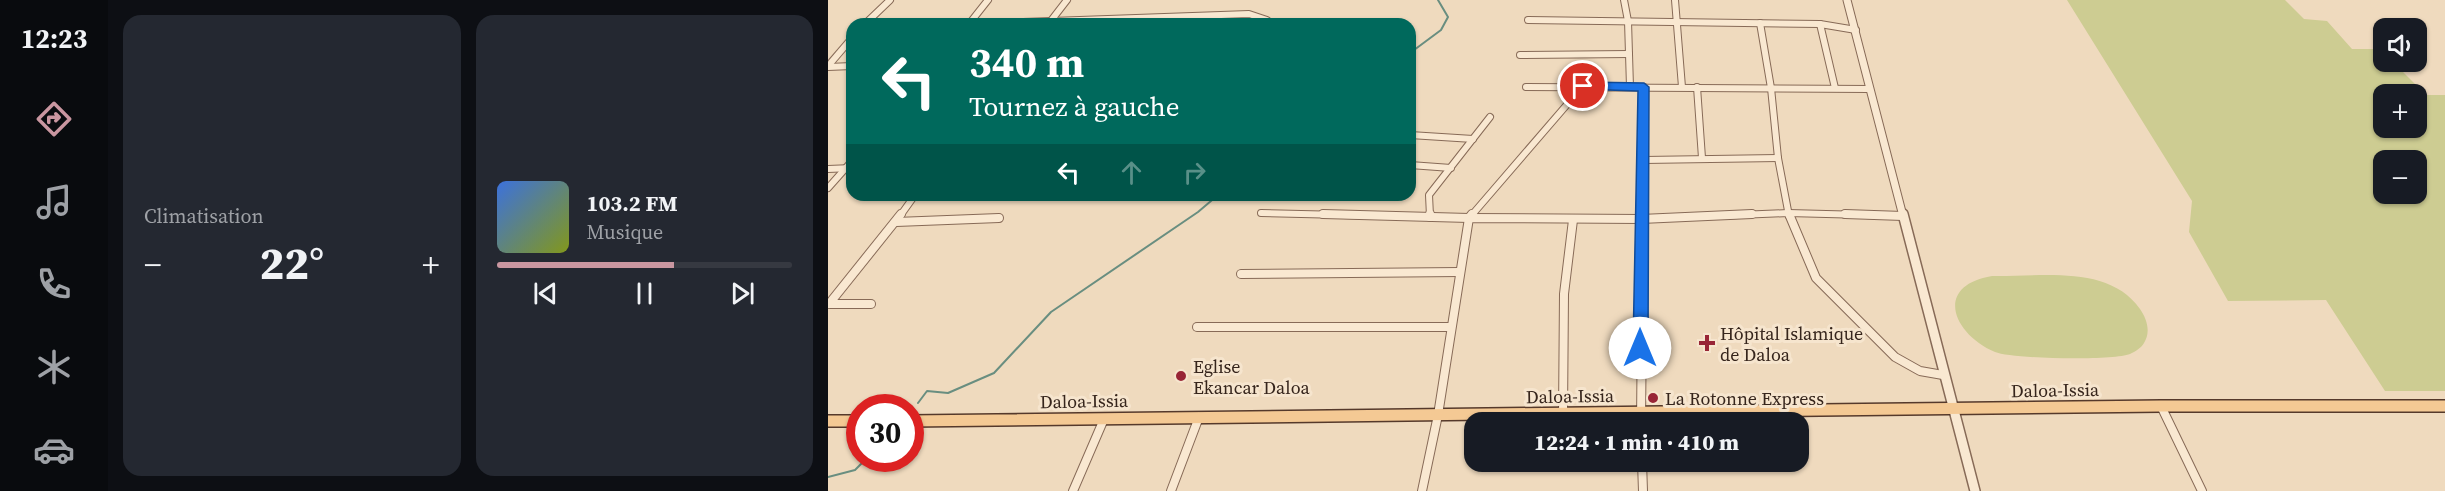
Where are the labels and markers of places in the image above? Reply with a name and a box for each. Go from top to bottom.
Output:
pin [1557,60,1608,111]
place label: Hôpital Islamique de Daloa [1720,321,1863,367]
marker: Hôpital Islamique de Daloa [1698,334,1716,352]
place label: Eglise Ekancar Daloa [1193,354,1311,400]
marker: Eglise Ekancar Daloa [1174,369,1188,383]
place label: La Rotonne Express [1665,386,1824,411]
marker: La Rotonne Express [1646,391,1660,405]

